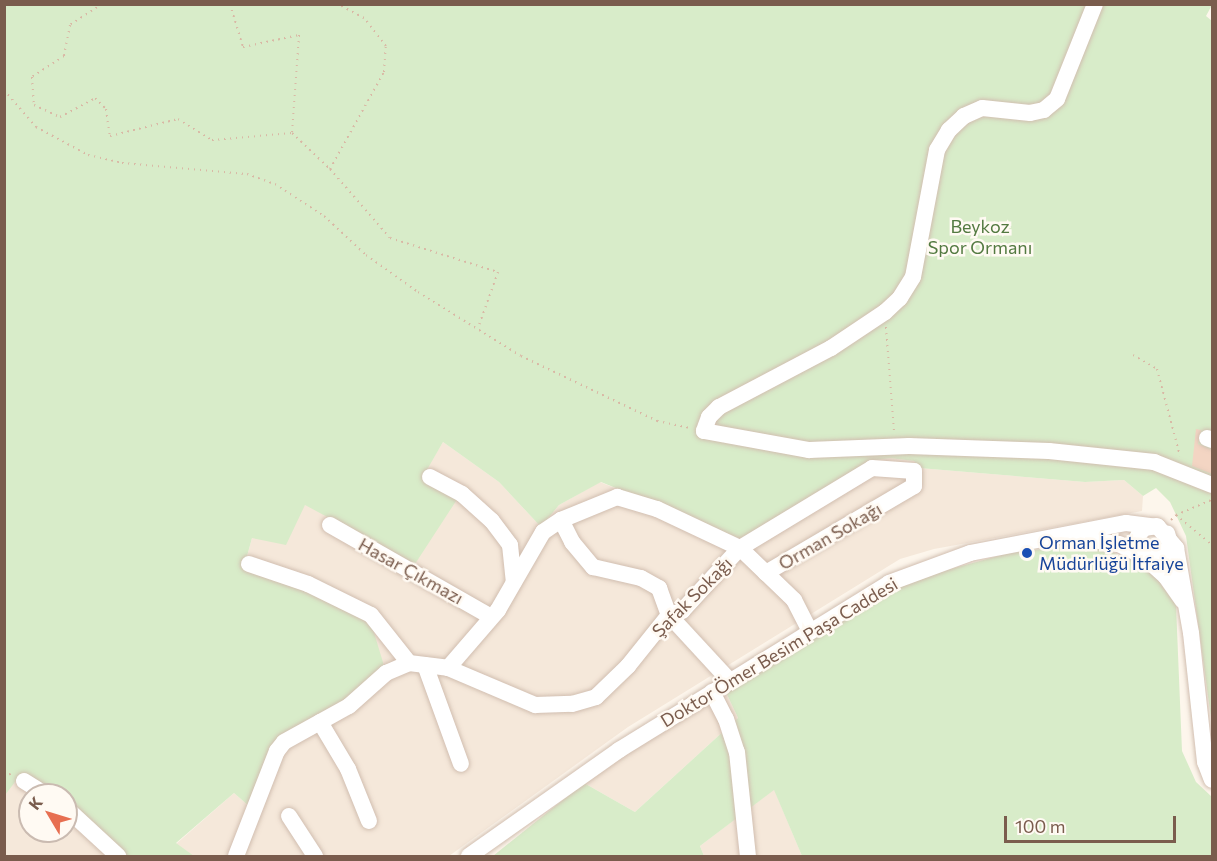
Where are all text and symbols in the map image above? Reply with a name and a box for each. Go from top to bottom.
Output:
park label: Beykoz Spor Ormanı [928,216,1032,258]
street label: Orman Sokağı [775,498,885,574]
place label: Orman İşletme Müdürlüğü İtfaiye [1039,532,1184,574]
street label: Hasar Çıkmazı [355,533,467,609]
marker: Orman İşletme Müdürlüğü İtfaiye [1020,546,1034,560]
street label: Şafak Sokağı [647,552,737,642]
street label: Doktor Ömer Besim Paşa Caddesi [657,573,901,731]
north arrow [18,783,78,843]
text: K [24,793,46,813]
scale bar [1007,804,1180,842]
text: 100 m [1015,815,1065,837]

